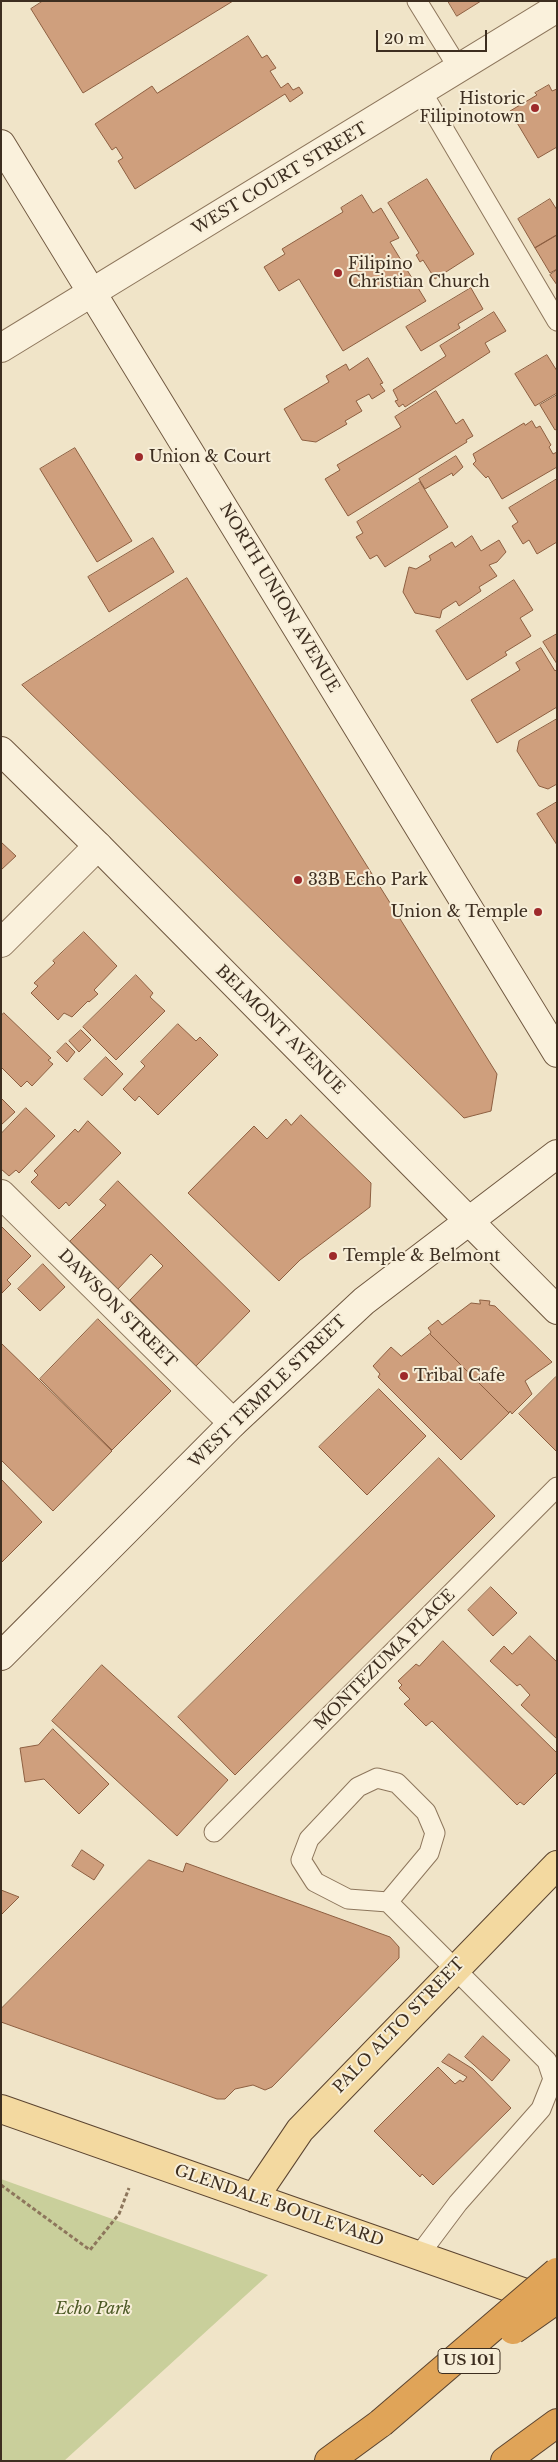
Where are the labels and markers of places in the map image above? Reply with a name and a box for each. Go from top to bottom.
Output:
place label: Historic Filipinotown [420,89,525,127]
marker: Historic Filipinotown [529,102,541,114]
place label: Filipino Christian Church [348,254,490,292]
marker: Filipino Christian Church [332,267,344,279]
place label: Union & Court [149,447,271,467]
marker: Union & Court [133,451,145,463]
place label: 33B Echo Park [308,870,428,890]
marker: 33B Echo Park [292,874,304,886]
place label: Union & Temple [391,902,528,922]
marker: Union & Temple [532,906,544,918]
place label: Temple & Belmont [343,1246,500,1266]
marker: Temple & Belmont [327,1250,339,1262]
place label: Tribal Cafe [414,1366,505,1386]
marker: Tribal Cafe [398,1370,410,1382]

